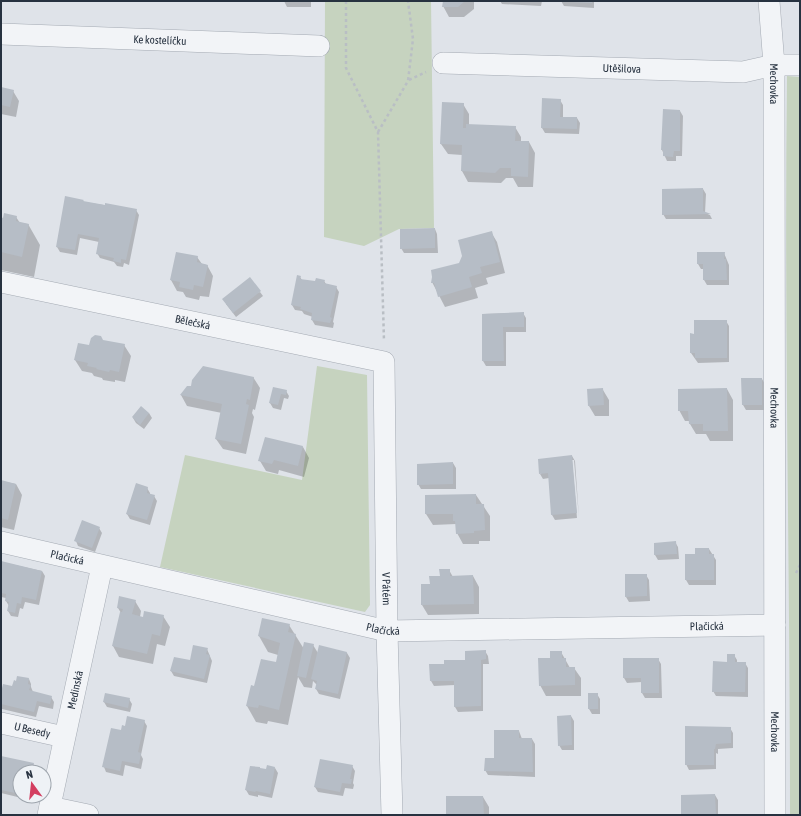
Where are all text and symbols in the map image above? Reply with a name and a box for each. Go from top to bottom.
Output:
street label: Ke kostelíčku [133,33,187,47]
street label: Utěšilova [603,62,641,75]
street label: Mechovka [768,63,780,104]
street label: Bělečská [174,313,212,332]
street label: Mechovka [768,387,780,428]
street label: Plačická [49,548,85,567]
street label: V Pátém [380,572,393,605]
street label: Plačická [365,620,400,637]
street label: Plačická [690,620,724,632]
street label: Medinská [65,669,85,710]
street label: Mechovka [769,711,781,752]
street label: U Besedy [13,720,52,740]
north arrow [12,764,52,804]
text: N [25,768,34,781]

